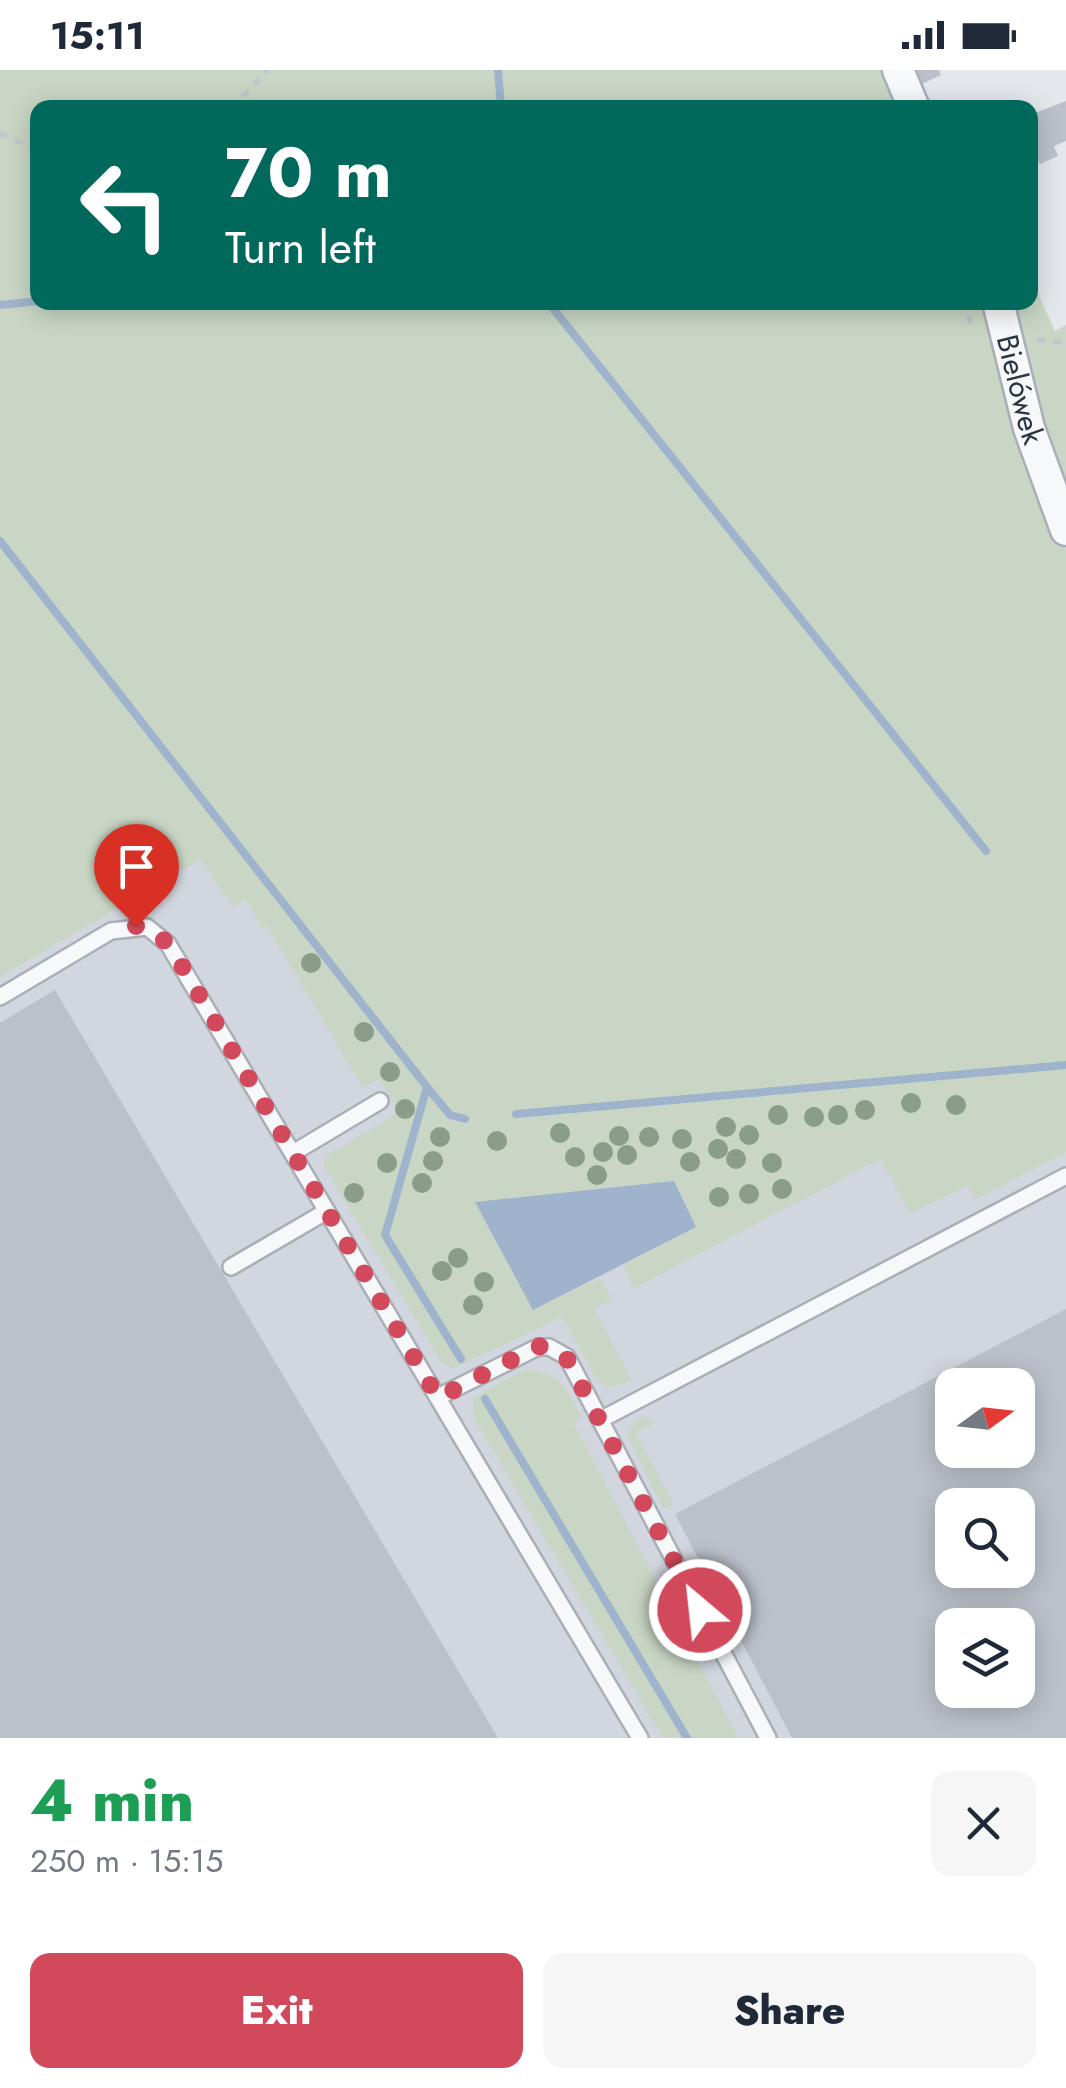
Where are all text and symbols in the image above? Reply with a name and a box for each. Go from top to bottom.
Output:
text: 15:11 [50,8,145,63]
text: 70 m [225,122,392,223]
icon: left [60,140,190,270]
text: Turn left [225,215,376,280]
street label: Bielówek [986,330,1055,451]
pin [94,824,179,927]
icon: arrive [109,839,164,894]
north arrow [935,1368,1035,1468]
map controls [935,1368,1035,1708]
button: search [935,1488,1035,1588]
position arrow [648,1558,752,1662]
button: layers [935,1608,1035,1708]
text: 4 min [30,1757,194,1844]
button: close [931,1771,1036,1876]
text: 250 m · 15:15 [30,1838,223,1884]
button: Exit [30,1953,523,2068]
button: Share [543,1953,1036,2068]

